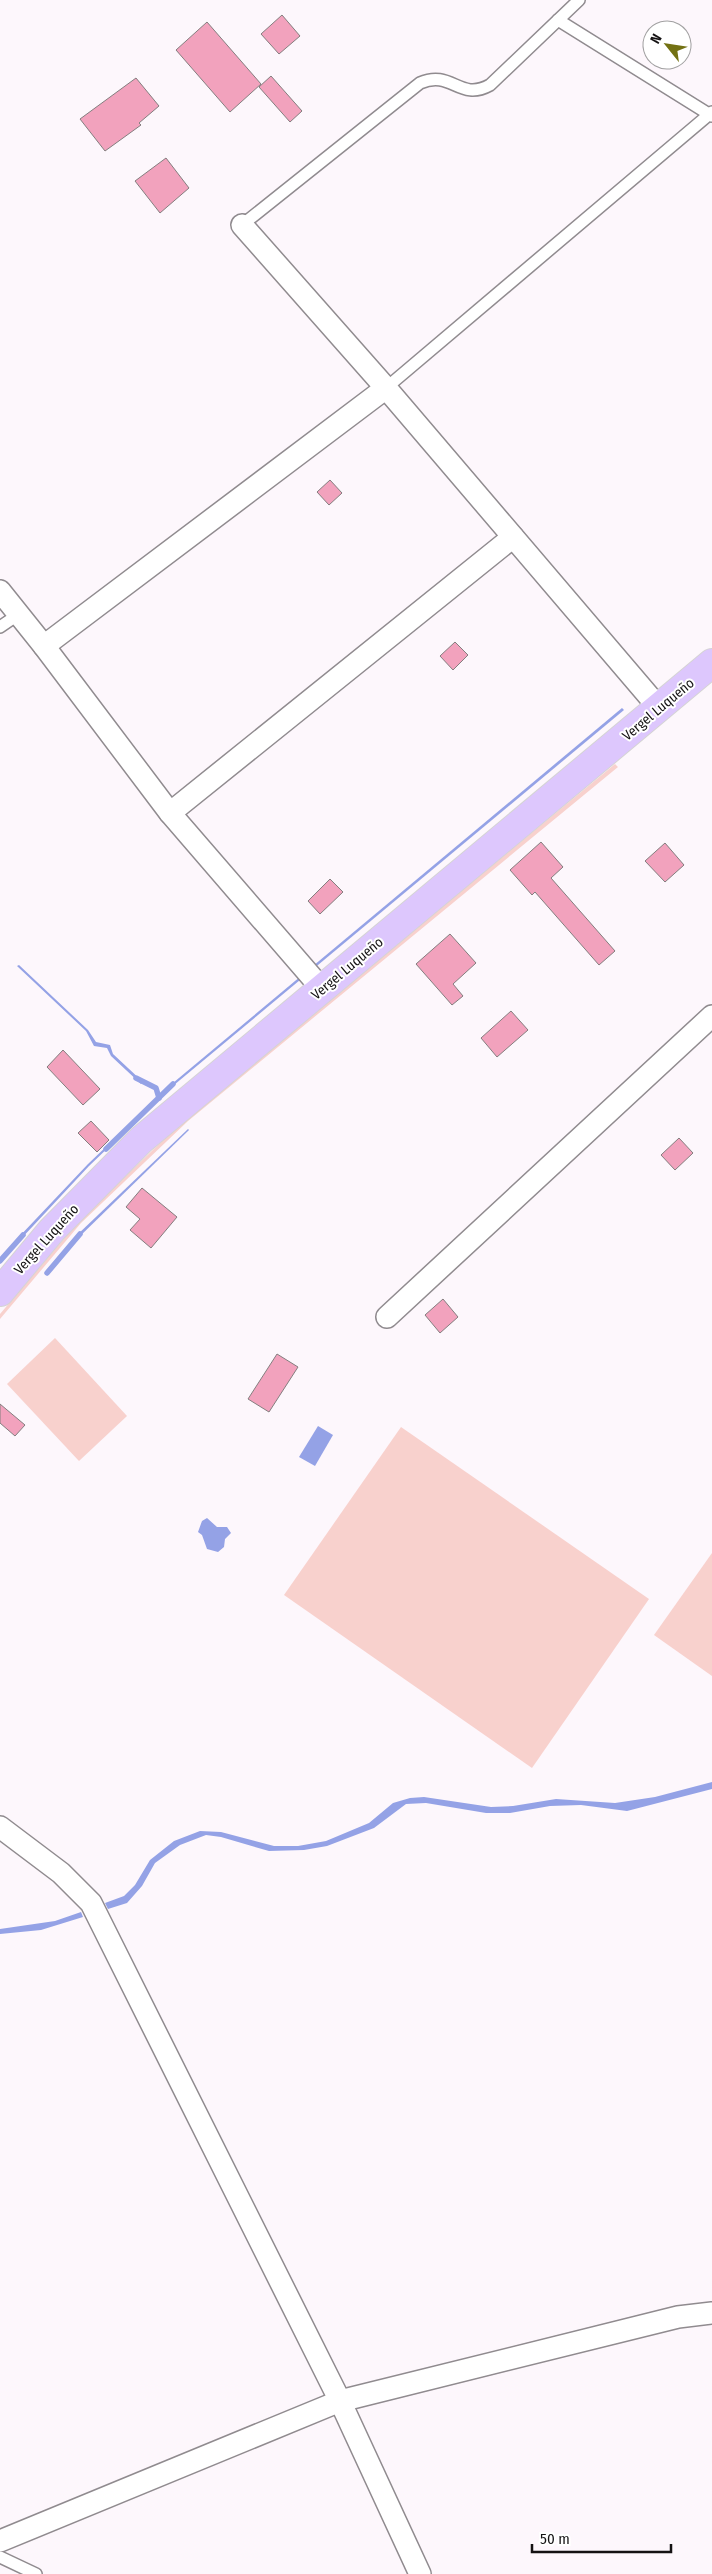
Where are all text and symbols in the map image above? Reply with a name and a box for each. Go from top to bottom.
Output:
north arrow [642,20,692,70]
text: N [647,31,666,47]
street label: Vergel Luqueño [619,674,698,744]
street label: Vergel Luqueño [308,933,387,1003]
street label: Vergel Luqueño [10,1201,82,1278]
scale bar [532,2522,671,2554]
text: 50 m [540,2530,570,2548]

